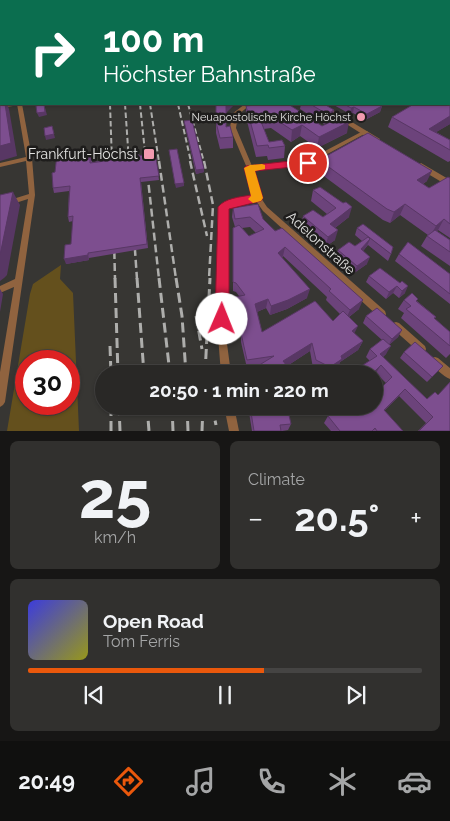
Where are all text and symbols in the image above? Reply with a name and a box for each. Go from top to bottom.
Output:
text: 100 m [103,19,204,60]
icon: right [20,20,85,85]
text: Höchster Bahnstraße [103,61,316,87]
place label: Neuapostolische Kirche Höchst [192,111,351,124]
marker: Neuapostolische Kirche Höchst [355,111,367,123]
pin [287,142,329,184]
place label: Frankfurt-Höchst [28,146,138,162]
marker: Frankfurt-Höchst [142,147,156,161]
icon: arrive [294,149,322,177]
street label: Adelonstraße [284,208,358,278]
position arrow [195,292,247,344]
speed limit sign: 30 [15,350,80,415]
text: 20:50 · 1 min · 220 m [149,379,329,401]
text: 25 [79,457,151,533]
text: Climate [248,470,305,489]
text: 20.5° [294,495,379,540]
text: − [248,502,263,535]
text: + [410,502,422,535]
text: km/h [94,528,136,547]
text: Open Road [103,610,204,632]
text: Tom Ferris [103,632,180,651]
icon: previous [80,681,108,709]
icon: pause [211,681,239,709]
icon: next [342,681,370,709]
icon: directions [111,764,146,799]
icon: music [183,764,218,799]
icon: phone [254,764,289,799]
icon: climate [325,764,360,799]
icon: car [397,764,432,799]
text: 20:49 [18,768,75,794]

